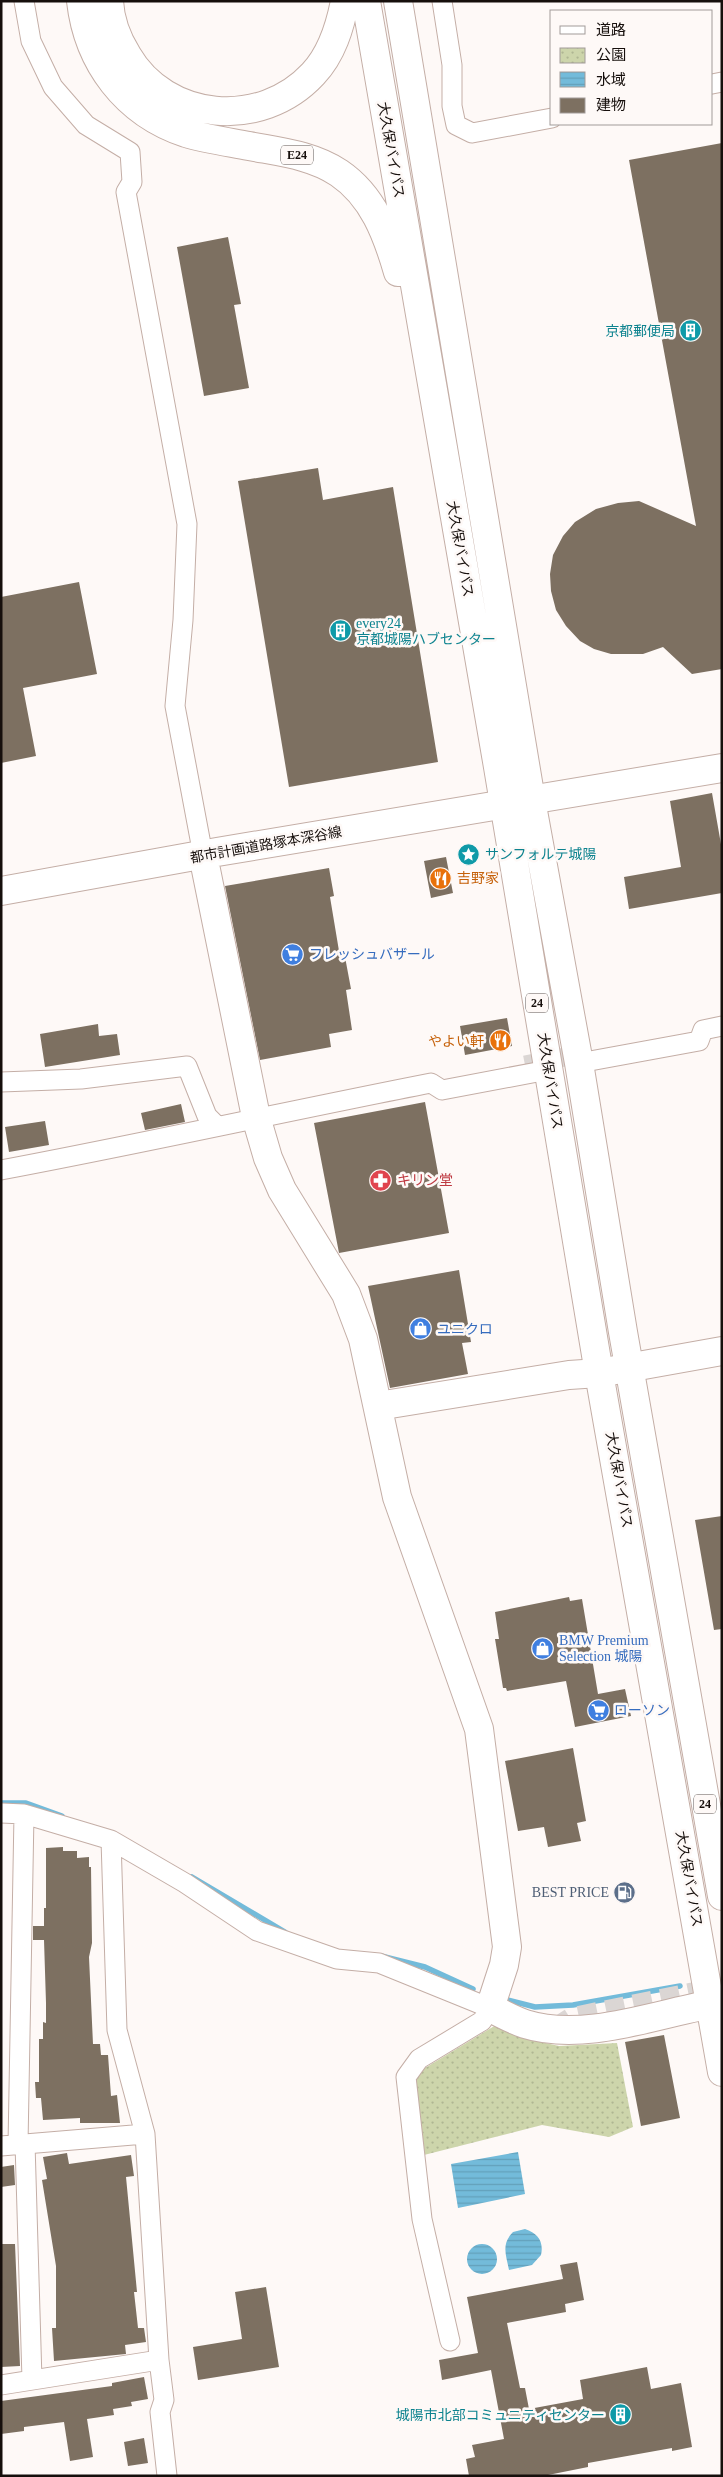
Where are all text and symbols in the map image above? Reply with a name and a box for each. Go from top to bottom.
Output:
legend [550,10,713,125]
text: 道路 [596,22,626,38]
text: 公園 [596,47,626,63]
text: 水域 [596,72,626,88]
text: 建物 [596,97,626,113]
street label: 大久保バイパス [375,101,407,199]
road number: E24 [281,146,313,164]
building icon: 京都郵便局 [679,319,703,343]
place label: 京都郵便局 [605,324,675,339]
street label: 大久保バイパス [444,500,476,598]
place label: every24 京都城陽ハブセンター [356,616,496,647]
building icon: every24 京都城陽ハブセンター [328,619,352,643]
street label: 都市計画道路塚本深谷線 [189,824,343,866]
place icon: サンフォルテ城陽 [457,842,481,866]
place label: サンフォルテ城陽 [485,847,597,862]
restaurant icon: 吉野家 [429,866,453,890]
place label: 吉野家 [457,871,499,886]
supermarket icon: フレッシュバザール [281,942,305,966]
place label: フレッシュバザール [309,947,435,962]
road number: 24 [526,994,548,1012]
restaurant icon: やよい軒 [488,1029,512,1053]
street label: 大久保バイパス [535,1032,565,1130]
place label: やよい軒 [428,1034,484,1049]
pharmacy icon: キリン堂 [369,1168,393,1192]
place label: キリン堂 [397,1173,453,1188]
shop icon: ユニクロ [409,1317,433,1341]
place label: ユニクロ [437,1322,493,1337]
street label: 大久保バイパス [603,1431,635,1529]
place label: BMW Premium Selection 城陽 [559,1633,649,1664]
shop icon: BMW Premium Selection 城陽 [531,1636,555,1660]
supermarket icon: ローソン [586,1698,610,1722]
place label: ローソン [614,1703,670,1718]
road number: 24 [694,1795,716,1814]
street label: 大久保バイパス [673,1830,705,1928]
fuel station icon: BEST PRICE [613,1880,637,1904]
place label: BEST PRICE [532,1885,609,1900]
building icon: 城陽市北部コミュニティセンター [609,2403,633,2427]
place label: 城陽市北部コミュニティセンター [396,2407,605,2423]

